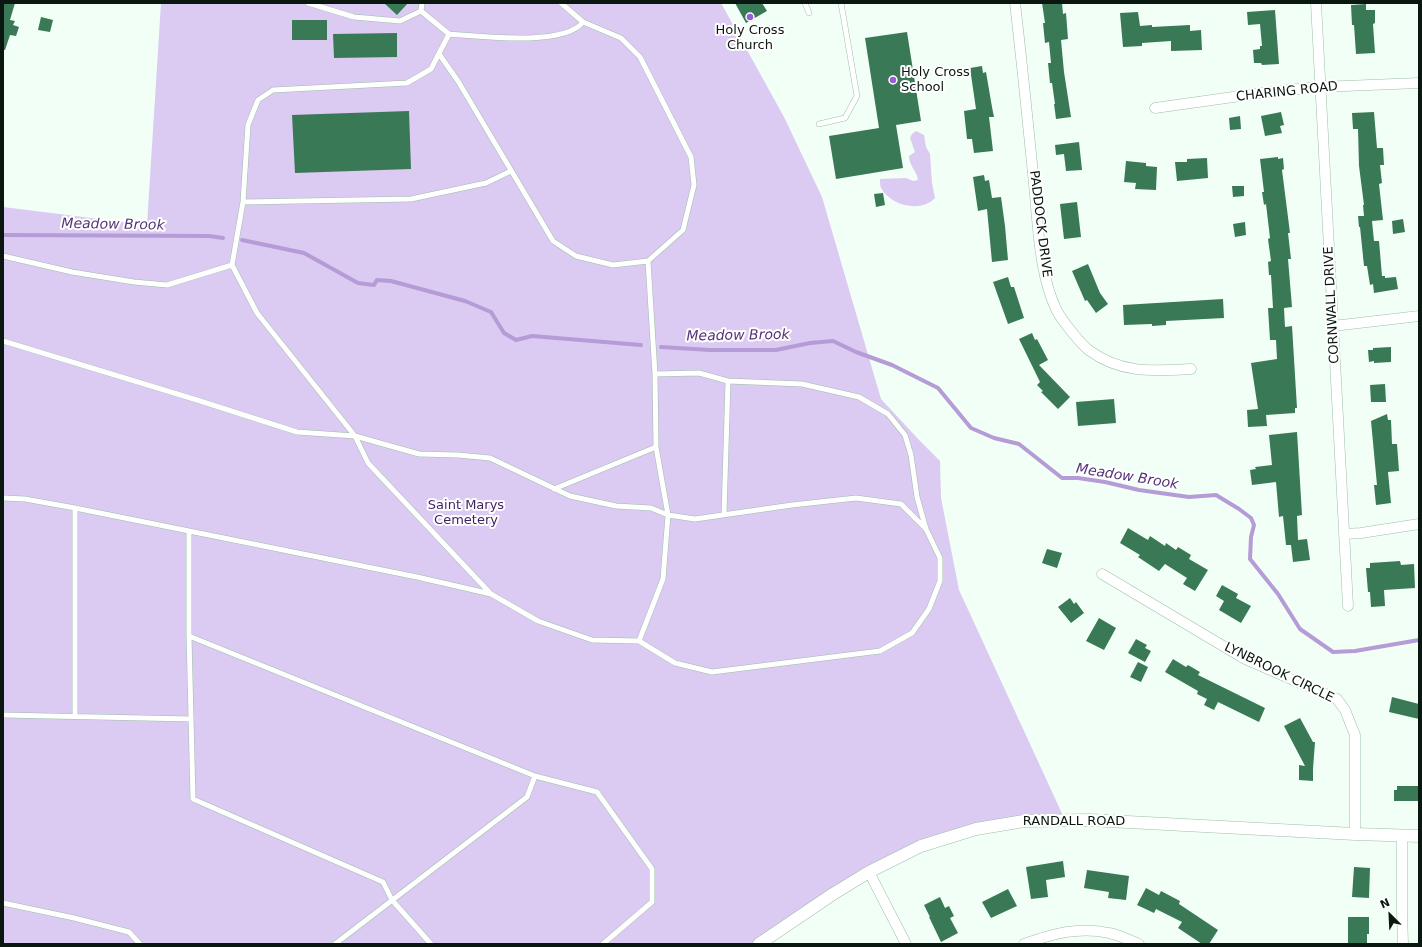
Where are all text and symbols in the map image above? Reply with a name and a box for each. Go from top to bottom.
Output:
marker: Holy Cross Church [745,12,755,22]
place label: Holy Cross Church [716,23,784,54]
place label: Holy Cross School [901,65,970,96]
marker: Holy Cross School [888,75,898,85]
street label: CHARING ROAD [1235,79,1339,105]
street label: PADDOCK DRIVE [1026,170,1054,278]
water label: Meadow Brook [61,216,165,234]
street label: CORNWALL DRIVE [1321,246,1343,364]
water label: Meadow Brook [686,327,790,345]
water label: Meadow Brook [1075,461,1179,493]
park label: Saint Marys Cemetery [428,498,504,529]
street label: LYNBROOK CIRCLE [1222,640,1336,706]
street label: RANDALL ROAD [1023,814,1125,830]
north arrow [1370,895,1410,935]
text: N [1378,896,1392,911]

